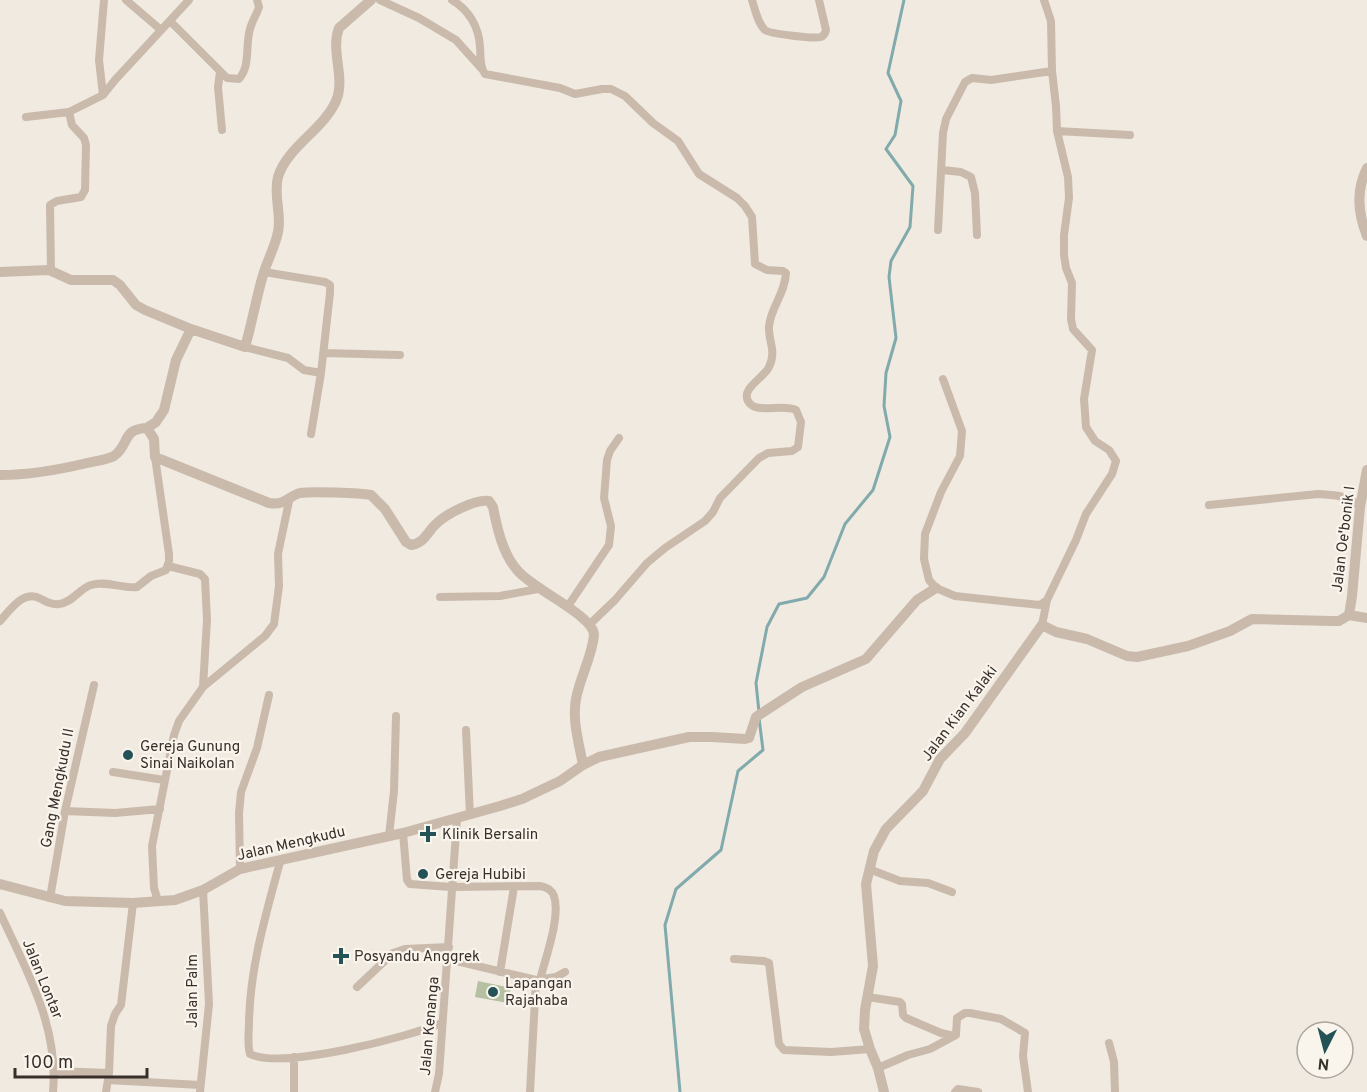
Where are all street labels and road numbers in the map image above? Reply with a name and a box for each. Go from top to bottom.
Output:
street label: Jalan Oe'bonik I [1329,485,1360,593]
street label: Jalan Kian Kalaki [918,662,1002,766]
street label: Gang Mengkudu II [38,727,79,850]
street label: Jalan Mengkudu [235,823,347,866]
street label: Jalan Lontar [17,937,66,1022]
street label: Jalan Palm [184,954,203,1028]
street label: Jalan Kenanga [417,976,444,1077]

